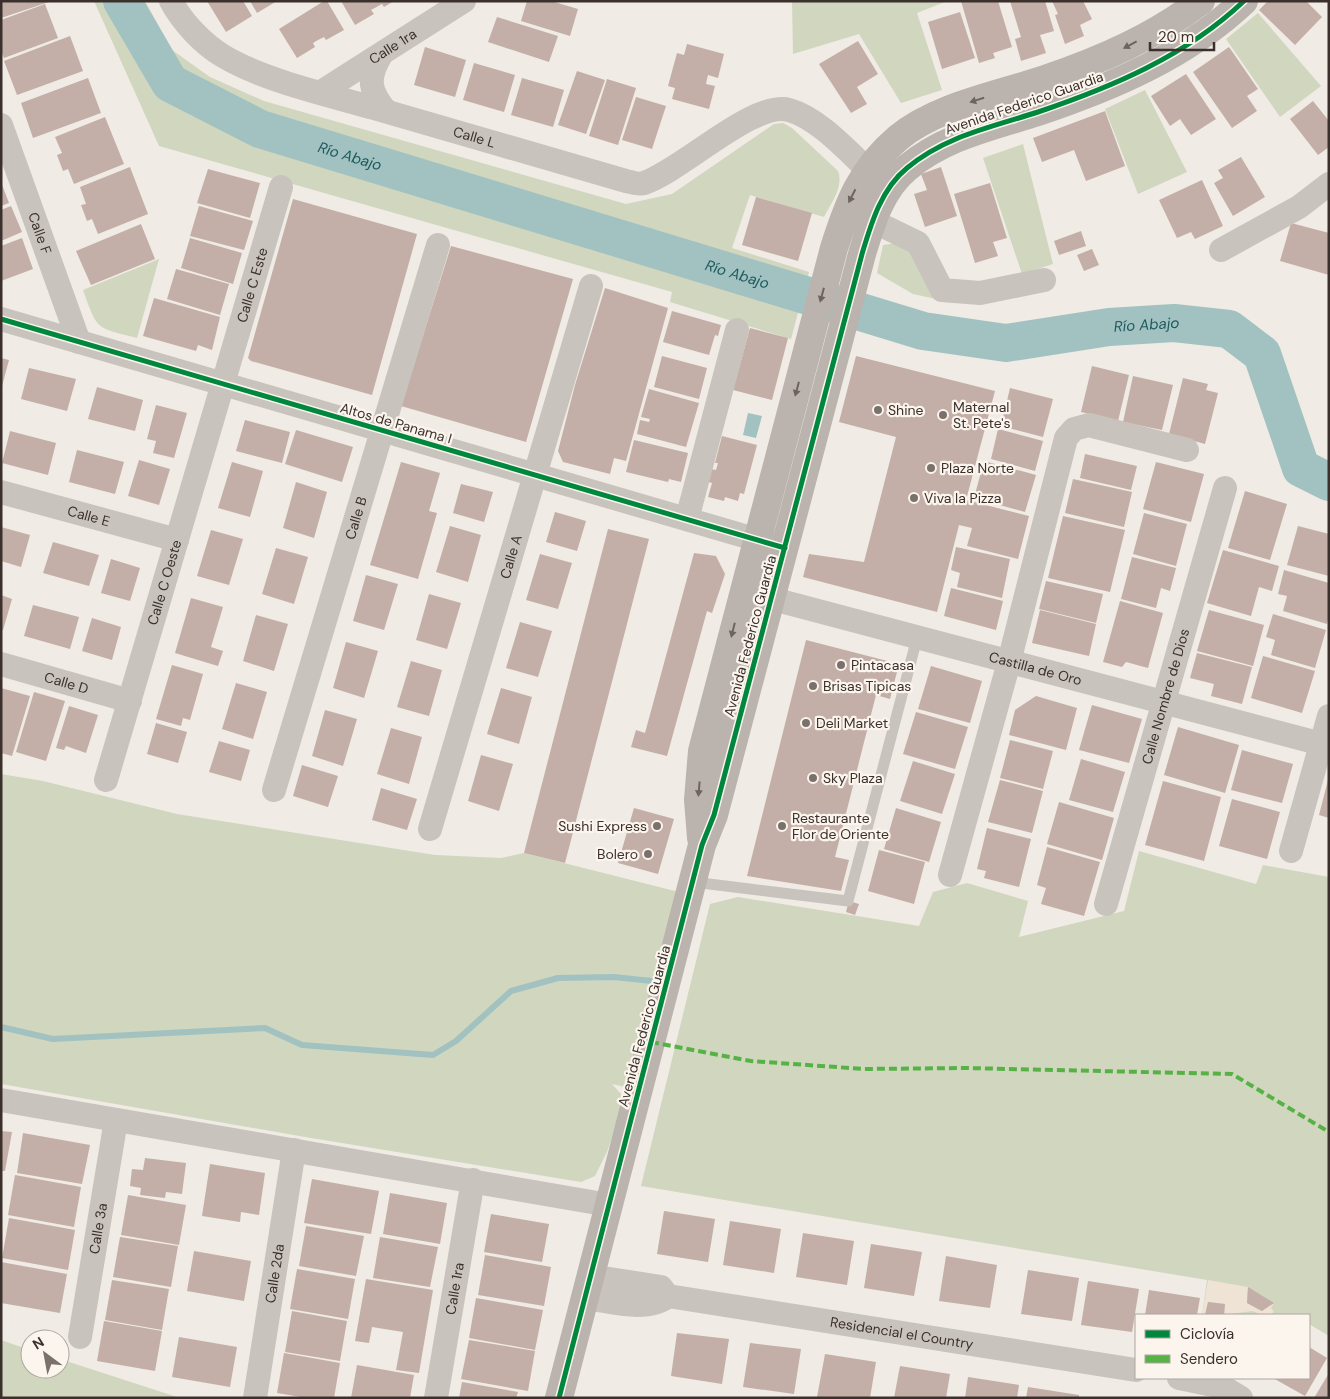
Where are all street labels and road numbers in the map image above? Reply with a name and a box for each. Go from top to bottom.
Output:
street label: Calle 1ra [366,25,420,68]
street label: Avenida Federico Guardia [942,67,1106,139]
street label: Calle L [451,122,497,152]
street label: Calle F [24,210,56,257]
street label: Calle C Este [232,245,272,325]
street label: Altos de Panama I [338,398,454,448]
street label: Calle B [341,494,371,542]
street label: Calle E [65,502,112,530]
street label: Calle A [496,533,526,581]
street label: Calle C Oeste [143,538,185,627]
street label: Avenida Federico Guardia [720,553,780,719]
street label: Calle Nombre de Dios [1137,626,1193,766]
street label: Castilla de Oro [987,647,1084,689]
street label: Calle D [42,668,91,698]
street label: Avenida Federico Guardia [614,943,674,1109]
street label: Calle 3a [85,1202,111,1255]
street label: Calle 2da [261,1243,288,1304]
street label: Calle 1ra [441,1261,468,1316]
street label: Residencial el Country [829,1313,975,1353]

